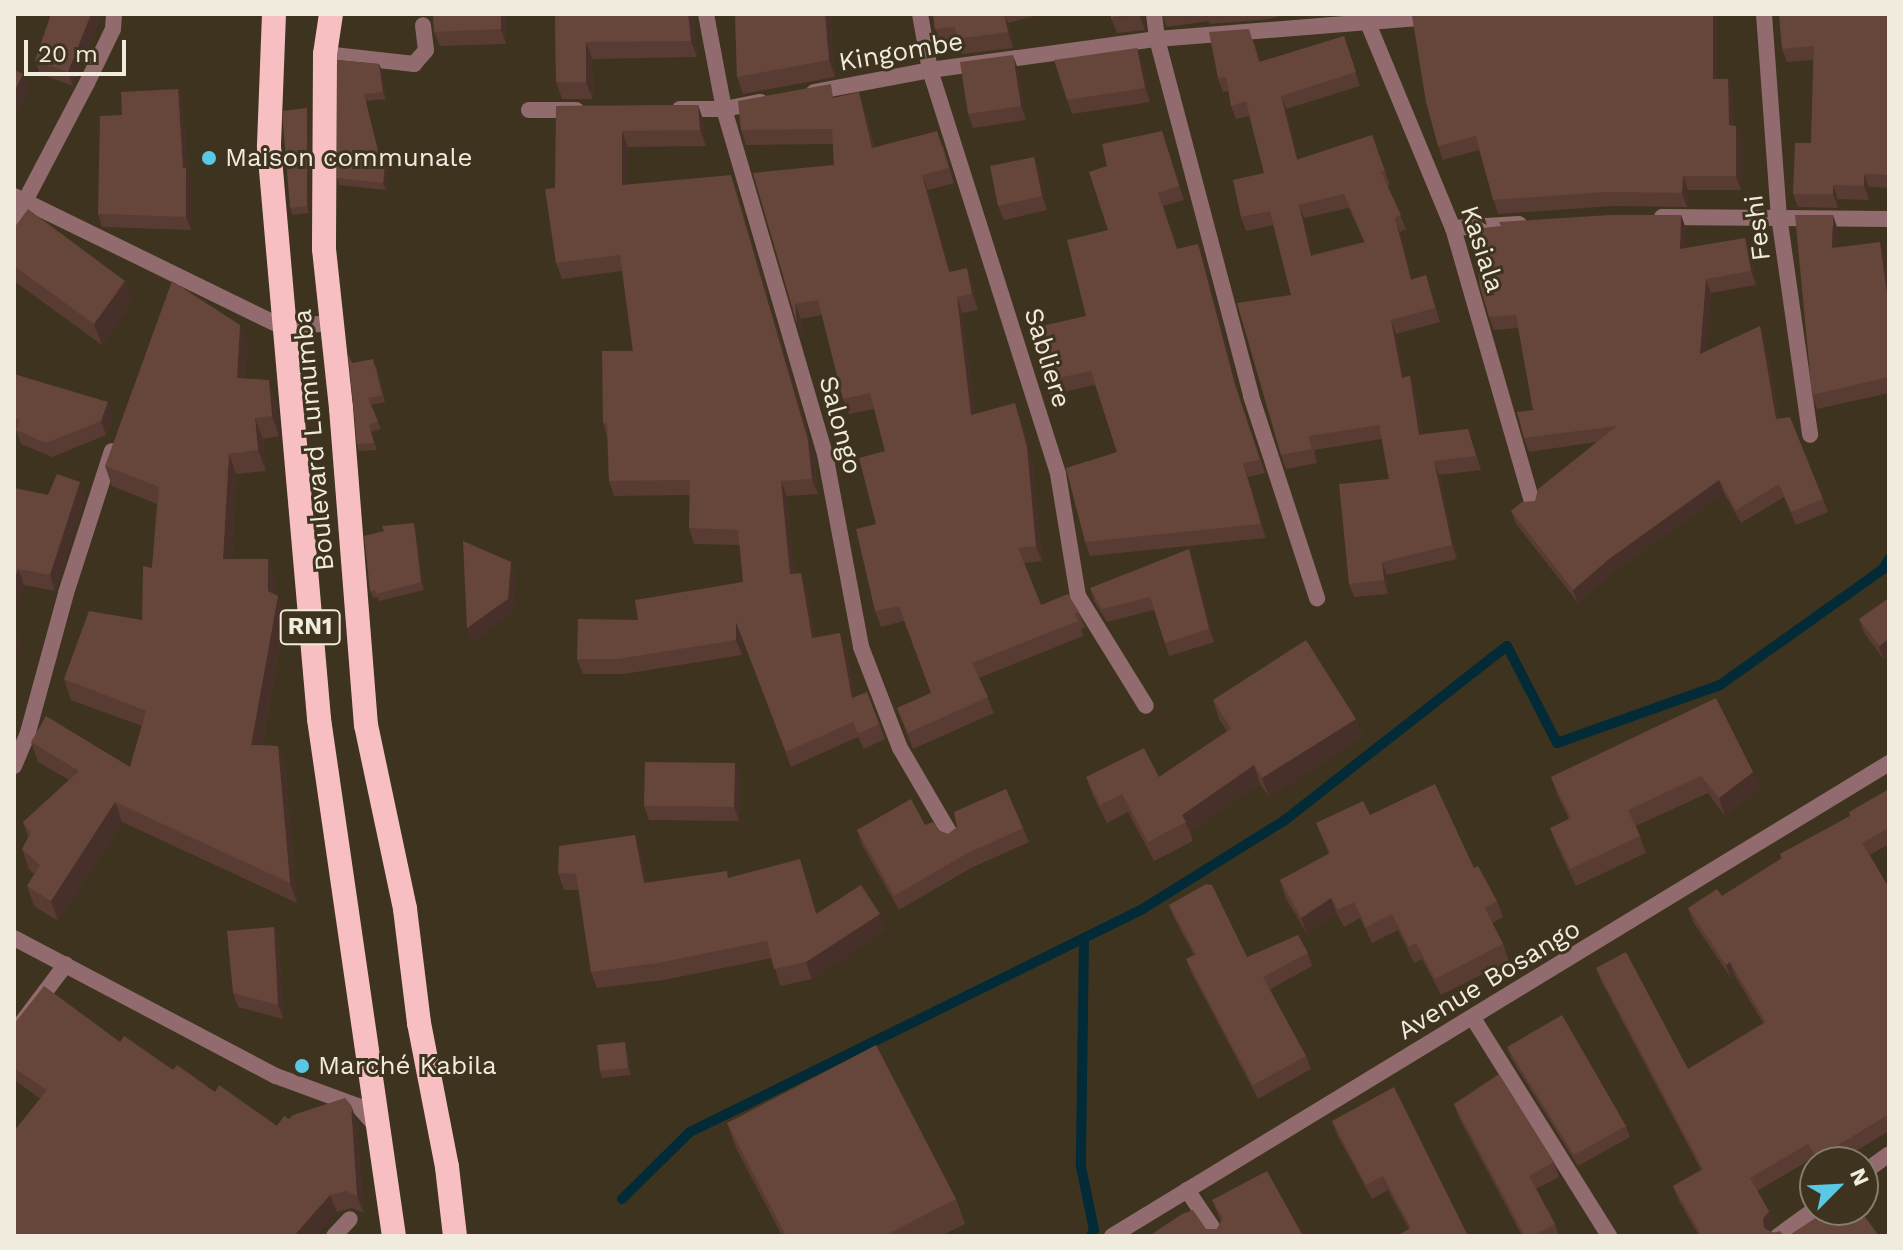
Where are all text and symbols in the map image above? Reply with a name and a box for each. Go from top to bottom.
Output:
scale bar [28,24,130,74]
street label: Kingombe [836,26,966,78]
text: 20 m [38,40,98,68]
place label: Maison communale [225,142,472,174]
marker: Maison communale [200,149,218,167]
street label: Feshi [1738,193,1778,263]
street label: Kasiala [1453,202,1511,296]
street label: Sabliere [1017,304,1077,412]
street label: Boulevard Lumumba [287,308,341,572]
street label: Salongo [812,373,868,477]
road number: RN1 [278,607,342,647]
street label: Avenue Bosango [1392,913,1586,1047]
place label: Marché Kabila [318,1050,497,1082]
marker: Marché Kabila [293,1057,311,1075]
north arrow [1799,1146,1879,1226]
text: N [1845,1164,1874,1189]

